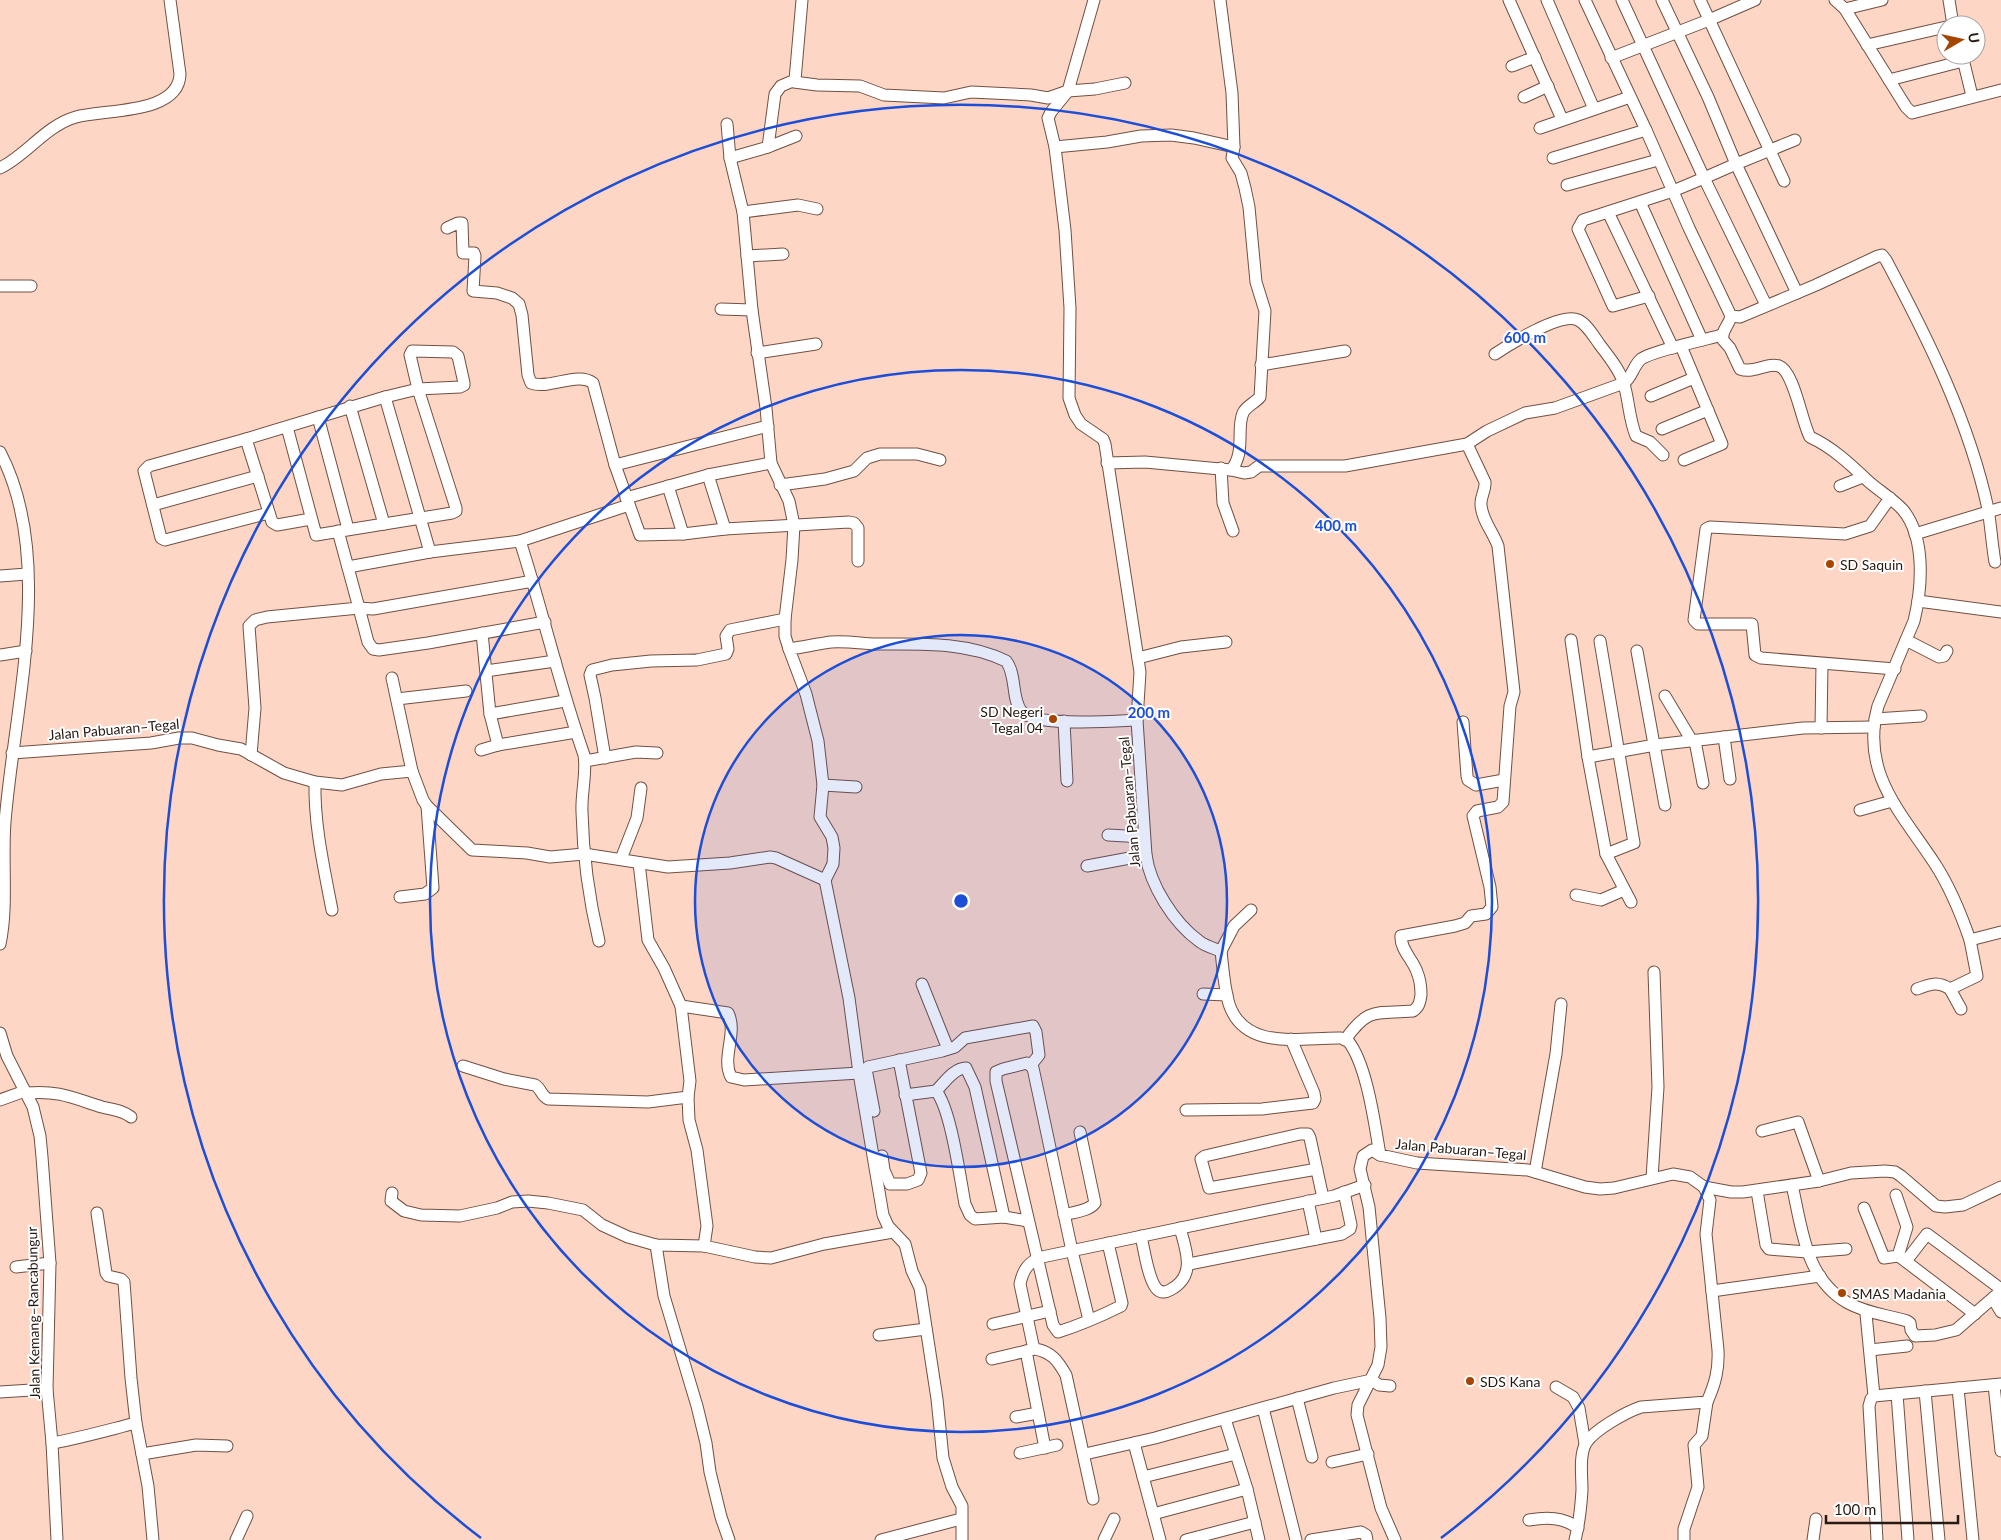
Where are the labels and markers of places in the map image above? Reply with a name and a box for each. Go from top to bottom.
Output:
place label: SD Saquin [1840,556,1903,573]
marker: SD Saquin [1824,558,1836,570]
place label: SD Negeri Tegal 04 [980,703,1043,736]
marker: SD Negeri Tegal 04 [1047,713,1059,725]
centre of rings [952,892,970,910]
place label: SMAS Madania [1852,1285,1946,1302]
marker: SMAS Madania [1836,1287,1848,1299]
place label: SDS Kana [1480,1373,1540,1390]
marker: SDS Kana [1464,1375,1476,1387]

